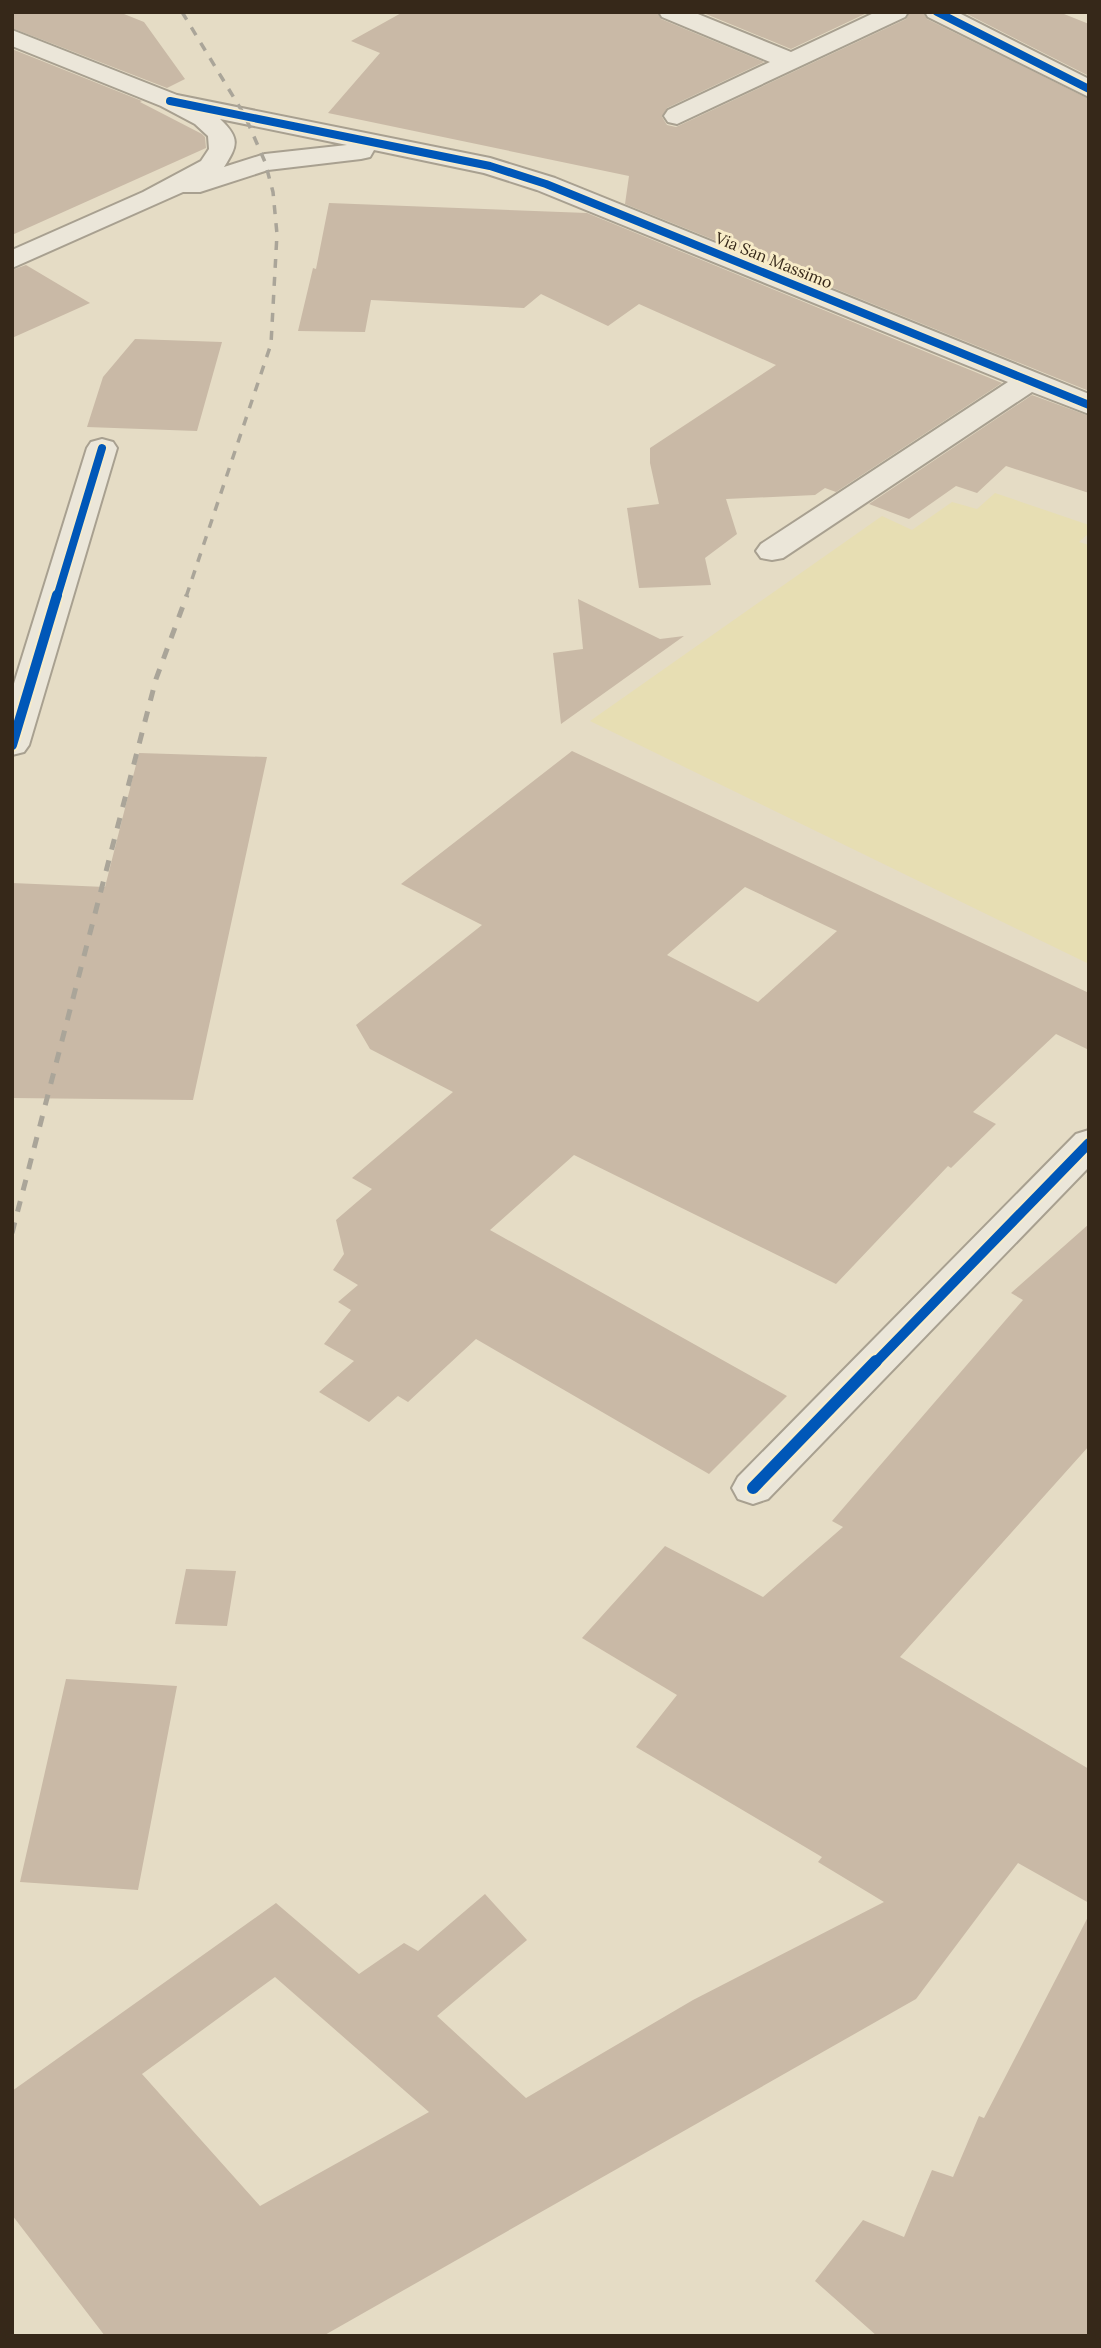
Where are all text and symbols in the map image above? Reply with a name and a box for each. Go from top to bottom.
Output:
street label: Via San Massimo [712,227,835,293]

